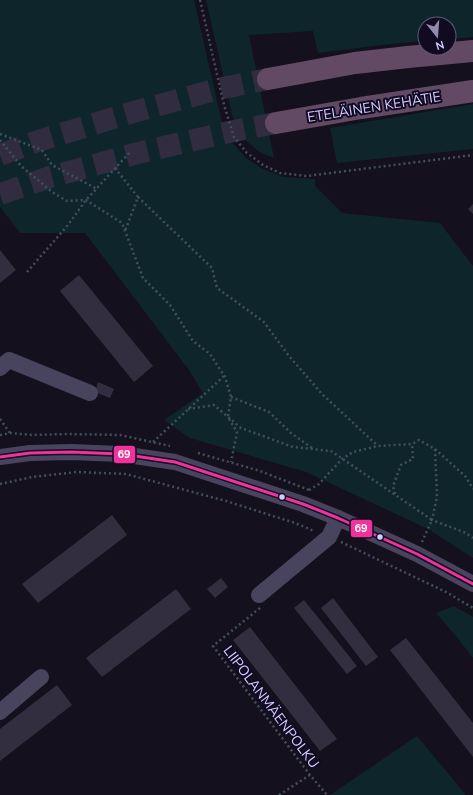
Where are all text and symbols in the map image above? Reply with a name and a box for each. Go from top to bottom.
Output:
north arrow [417,16,457,56]
text: N [434,37,446,53]
street label: ETELÄINEN KEHÄTIE [306,87,442,127]
line badge: 69 [113,445,136,464]
text: 69 [117,447,131,462]
unlabelled marker [277,492,287,502]
line badge: 69 [350,519,373,538]
text: 69 [354,521,368,536]
unlabelled marker [375,532,385,542]
street label: LIIPOLANMÄENPOLKU [219,642,323,772]

